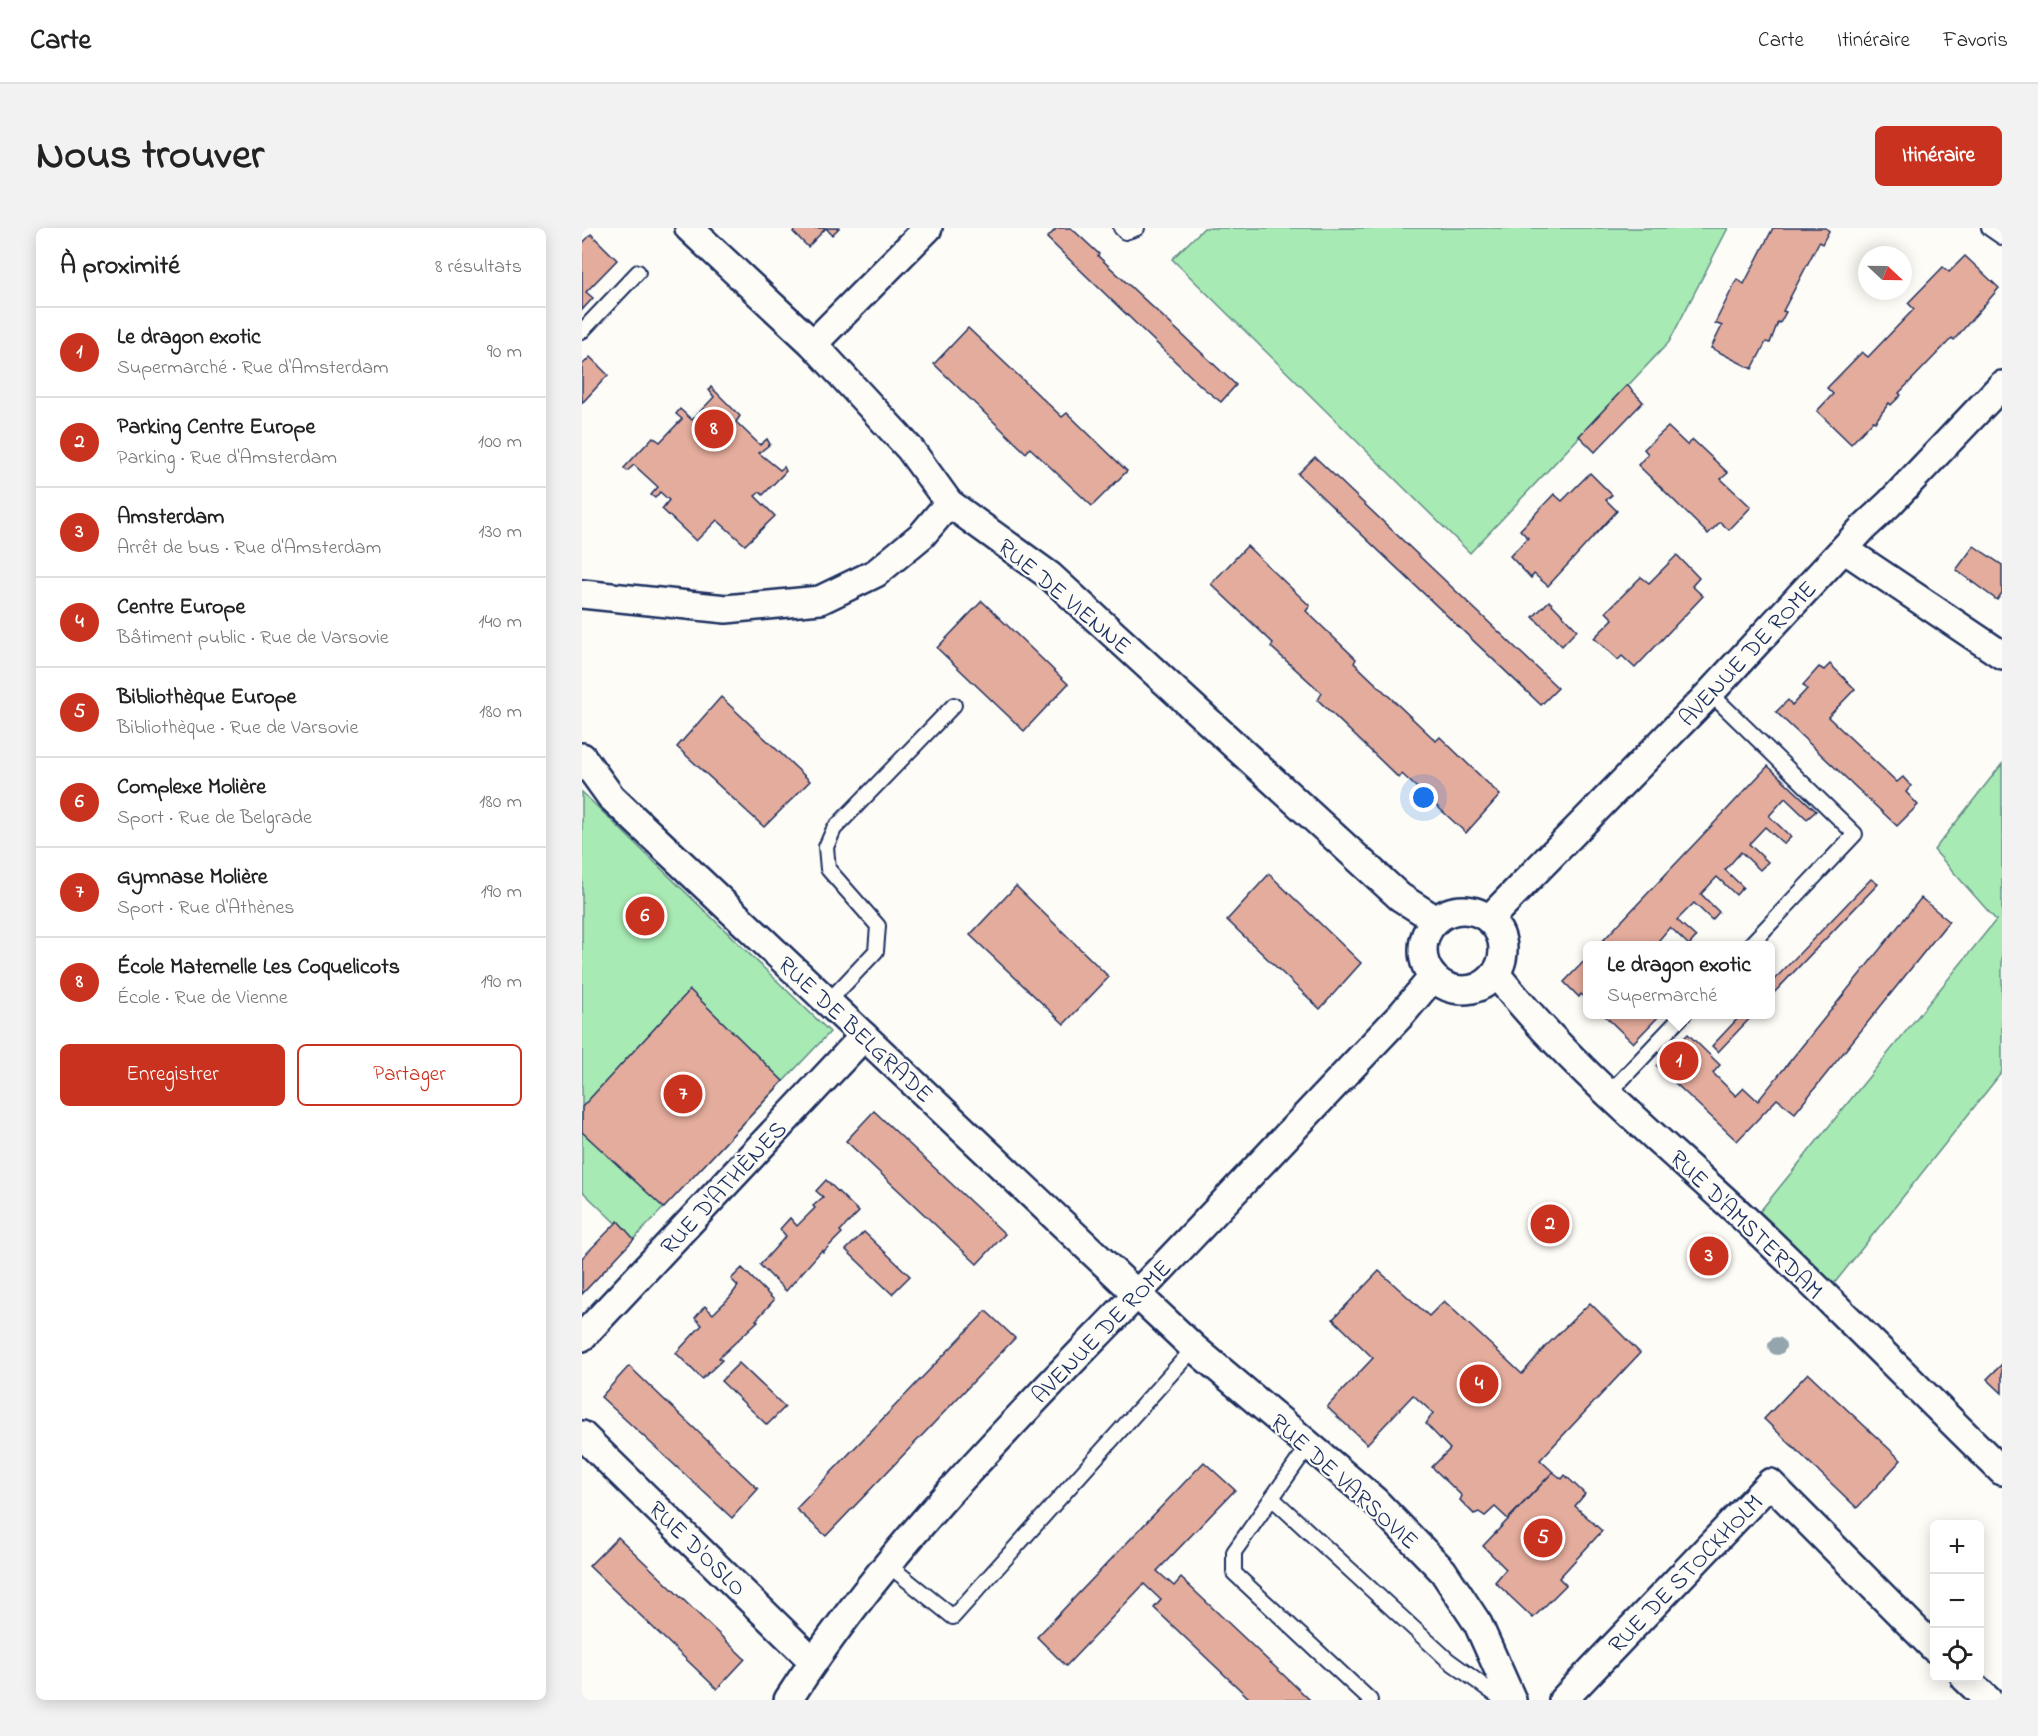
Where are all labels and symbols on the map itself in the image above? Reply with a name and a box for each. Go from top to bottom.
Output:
north arrow [1858,246,1912,300]
pin: 8 [694,406,734,452]
street label: RUE DE VIENNE [989,531,1138,665]
street label: AVENUE DE ROME [1672,574,1826,736]
your location [1409,783,1438,812]
pin: 6 [626,894,664,938]
street label: RUE DE BELGRADE [768,949,940,1113]
pin: 1 [1660,1038,1698,1084]
pin: 7 [664,1072,702,1116]
street label: RUE D'ATHÈNES [653,1114,796,1264]
street label: RUE D'AMSTERDAM [1660,1143,1830,1309]
pin: 2 [1530,1202,1570,1246]
pin: 3 [1690,1234,1728,1278]
street label: AVENUE DE ROME [1025,1253,1181,1413]
pin: 4 [1460,1362,1498,1406]
street label: RUE DE VARSOVIE [1261,1407,1425,1559]
street label: RUE DE STOCKHOLM [1601,1487,1772,1662]
street label: RUE D'OSLO [639,1494,753,1606]
pin: 5 [1524,1516,1562,1560]

